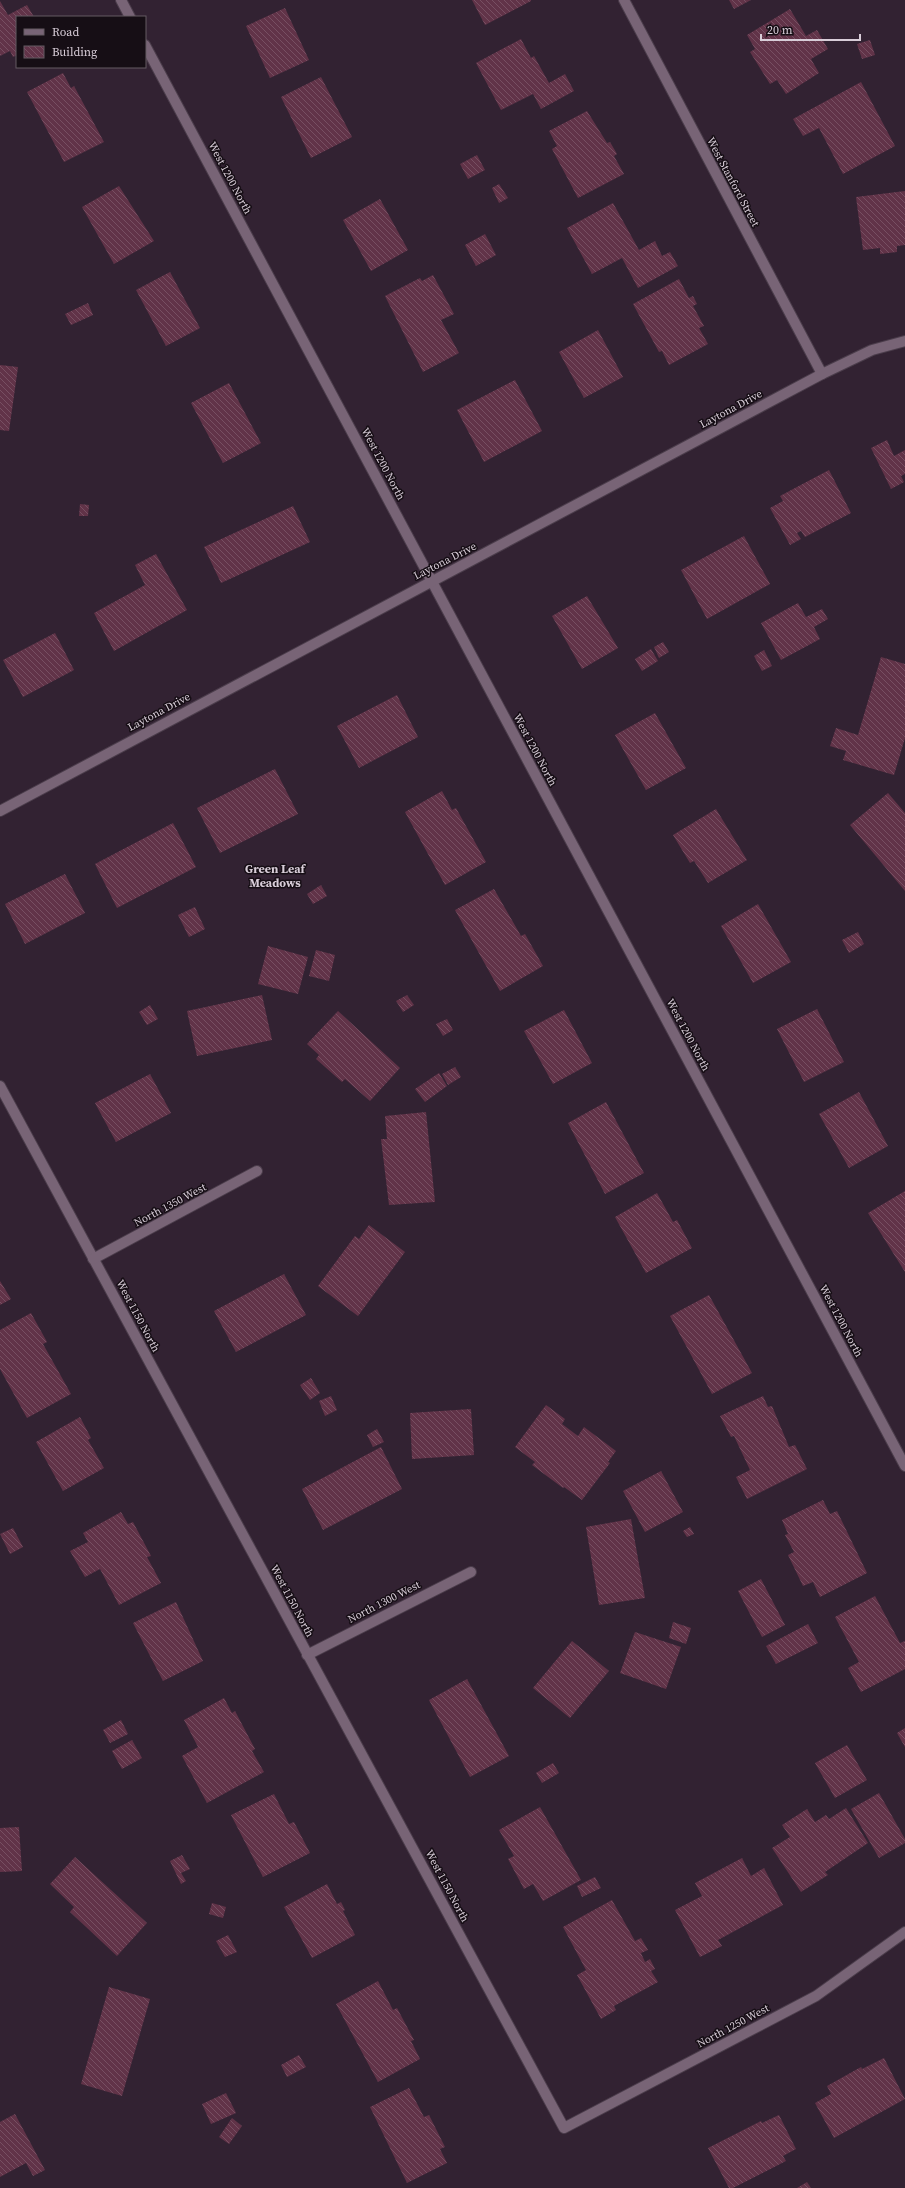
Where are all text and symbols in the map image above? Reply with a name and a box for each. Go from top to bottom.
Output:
legend [16,16,146,68]
scale bar [761,16,860,42]
text: 20 m [767,22,793,38]
text: Road [52,24,79,40]
text: Building [52,44,97,60]
street label: West Stanford Street [703,135,763,230]
street label: West 1200 North [205,139,256,217]
street label: Laytona Drive [697,386,765,432]
street label: West 1200 North [358,425,409,503]
street label: Laytona Drive [411,539,479,583]
street label: Laytona Drive [125,689,193,735]
street label: West 1200 North [510,711,561,789]
district label: Green Leaf Meadows [245,861,307,891]
street label: West 1200 North [663,996,714,1074]
street label: North 1350 West [131,1179,209,1230]
street label: West 1150 North [113,1277,164,1355]
street label: West 1200 North [816,1282,867,1360]
street label: West 1150 North [267,1562,318,1640]
street label: North 1300 West [345,1577,423,1627]
street label: West 1150 North [422,1847,473,1925]
street label: North 1250 West [694,2000,772,2051]

